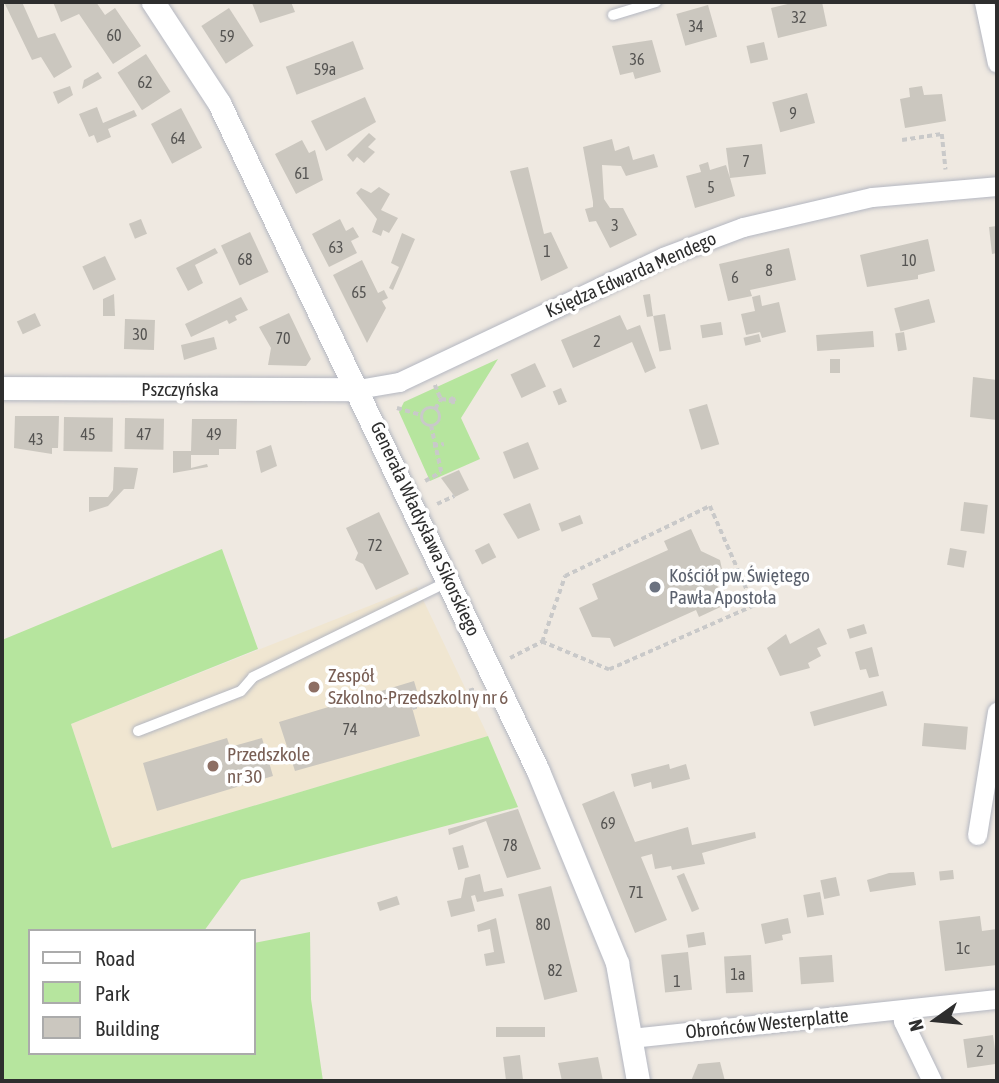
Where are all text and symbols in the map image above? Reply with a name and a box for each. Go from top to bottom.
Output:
house number: 32 [791,7,807,27]
house number: 34 [688,16,704,36]
house number: 60 [106,25,122,45]
house number: 59 [219,26,235,46]
house number: 36 [629,49,645,69]
house number: 59a [314,59,336,79]
house number: 62 [137,72,153,92]
house number: 9 [789,103,797,123]
house number: 64 [170,128,186,148]
house number: 7 [742,151,750,171]
house number: 61 [294,163,310,183]
house number: 5 [707,177,715,197]
house number: 3 [611,215,619,235]
street label: Księdza Edwarda Mendego [542,227,720,323]
house number: 63 [328,237,344,257]
house number: 1 [543,241,551,261]
house number: 68 [237,249,253,269]
house number: 10 [901,250,917,270]
house number: 8 [765,260,773,280]
house number: 6 [731,267,739,287]
house number: 65 [351,282,367,302]
house number: 30 [132,324,148,344]
house number: 70 [275,328,291,348]
house number: 2 [593,331,601,351]
street label: Pszczyńska [141,379,219,401]
street label: Generała Władysława Sikorskiego [365,418,485,640]
house number: 45 [80,424,96,444]
house number: 47 [136,424,152,444]
house number: 49 [206,424,222,444]
house number: 43 [28,429,44,449]
house number: 72 [367,535,383,555]
place label: Kościół pw. Świętego Pawła Apostoła [669,565,810,609]
marker: Kościół pw. Świętego Pawła Apostoła [647,579,663,595]
place label: Zespół Szkolno-Przedszkolny nr 6 [328,665,508,709]
marker: Zespół Szkolno-Przedszkolny nr 6 [306,679,322,695]
house number: 74 [342,719,358,739]
place label: Przedszkole nr 30 [227,744,310,788]
marker: Przedszkole nr 30 [205,758,221,774]
house number: 69 [600,813,616,833]
house number: 78 [502,835,518,855]
house number: 71 [628,882,644,902]
house number: 80 [535,914,551,934]
legend [28,929,256,1055]
house number: 1c [956,938,970,958]
text: Road [95,946,135,970]
house number: 82 [547,960,563,980]
house number: 1a [731,964,745,984]
house number: 1 [673,971,681,991]
text: Park [95,981,130,1005]
north arrow [901,985,971,1055]
street label: Obrońców Westerplatte [684,1004,850,1044]
text: Building [95,1016,159,1040]
text: N [904,1017,928,1034]
house number: 2 [976,1041,984,1061]

